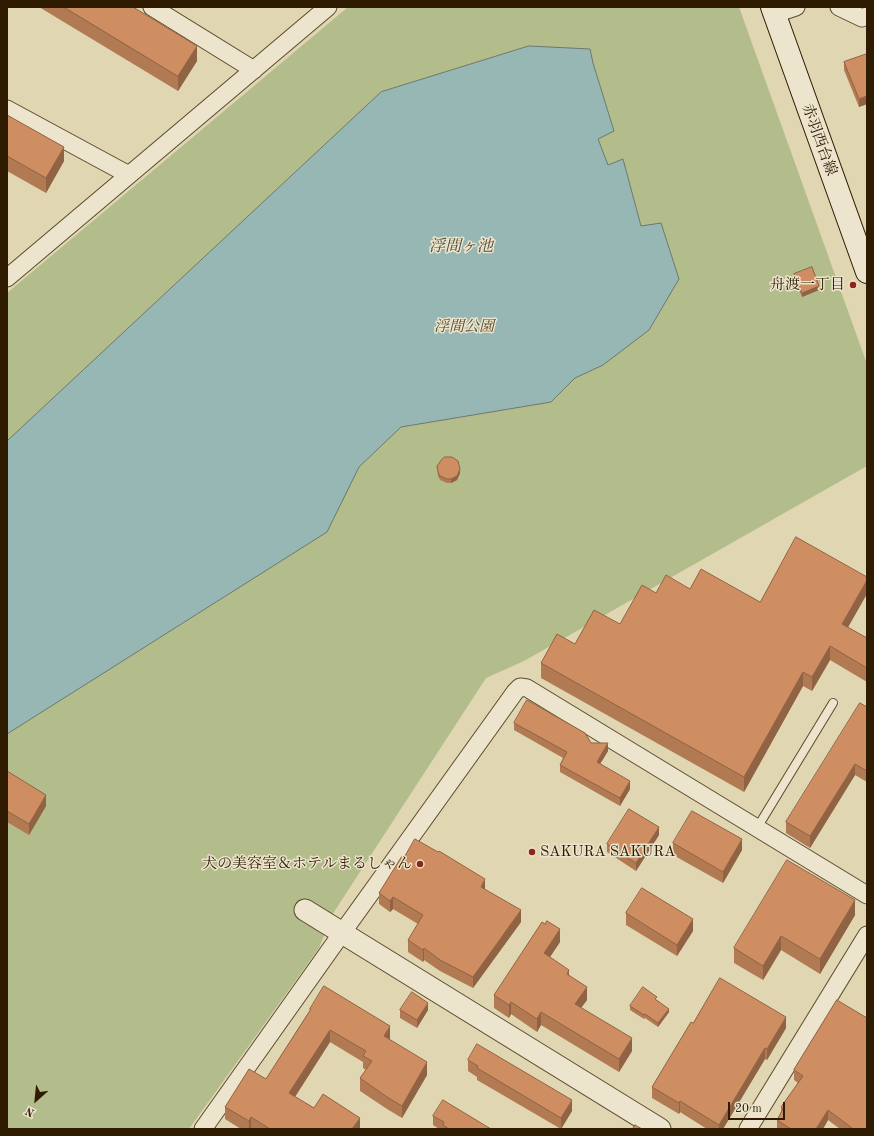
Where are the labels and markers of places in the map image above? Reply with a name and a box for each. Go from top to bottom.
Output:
place label: 舟渡一丁目 [770,276,845,294]
marker: 舟渡一丁目 [848,280,858,290]
place label: SAKURA SAKURA [540,843,675,861]
marker: SAKURA SAKURA [527,847,537,857]
place label: 犬の美容室＆ホテルまるしゃん [202,855,412,873]
marker: 犬の美容室＆ホテルまるしゃん [415,859,425,869]

